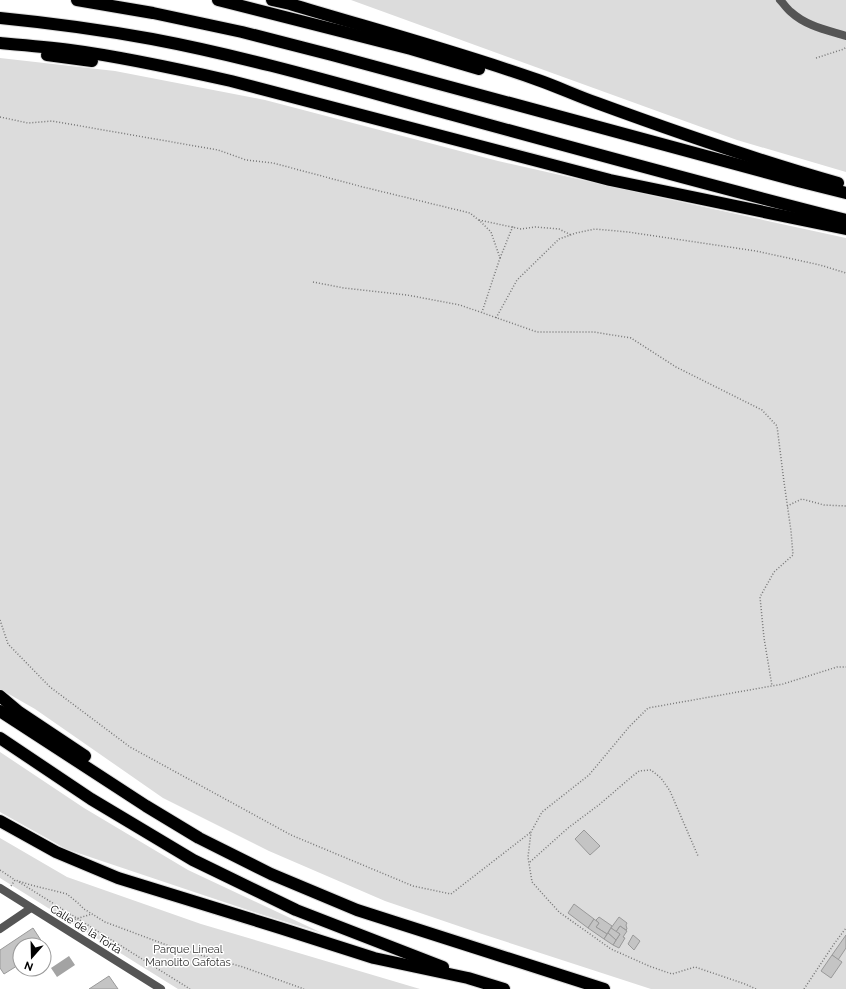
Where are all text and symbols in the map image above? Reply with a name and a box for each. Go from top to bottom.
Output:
street label: Calle de la Torta [48,902,124,957]
north arrow [12,937,52,977]
park label: Parque Lineal Manolito Gafotas [145,943,231,969]
text: N [23,958,35,973]

